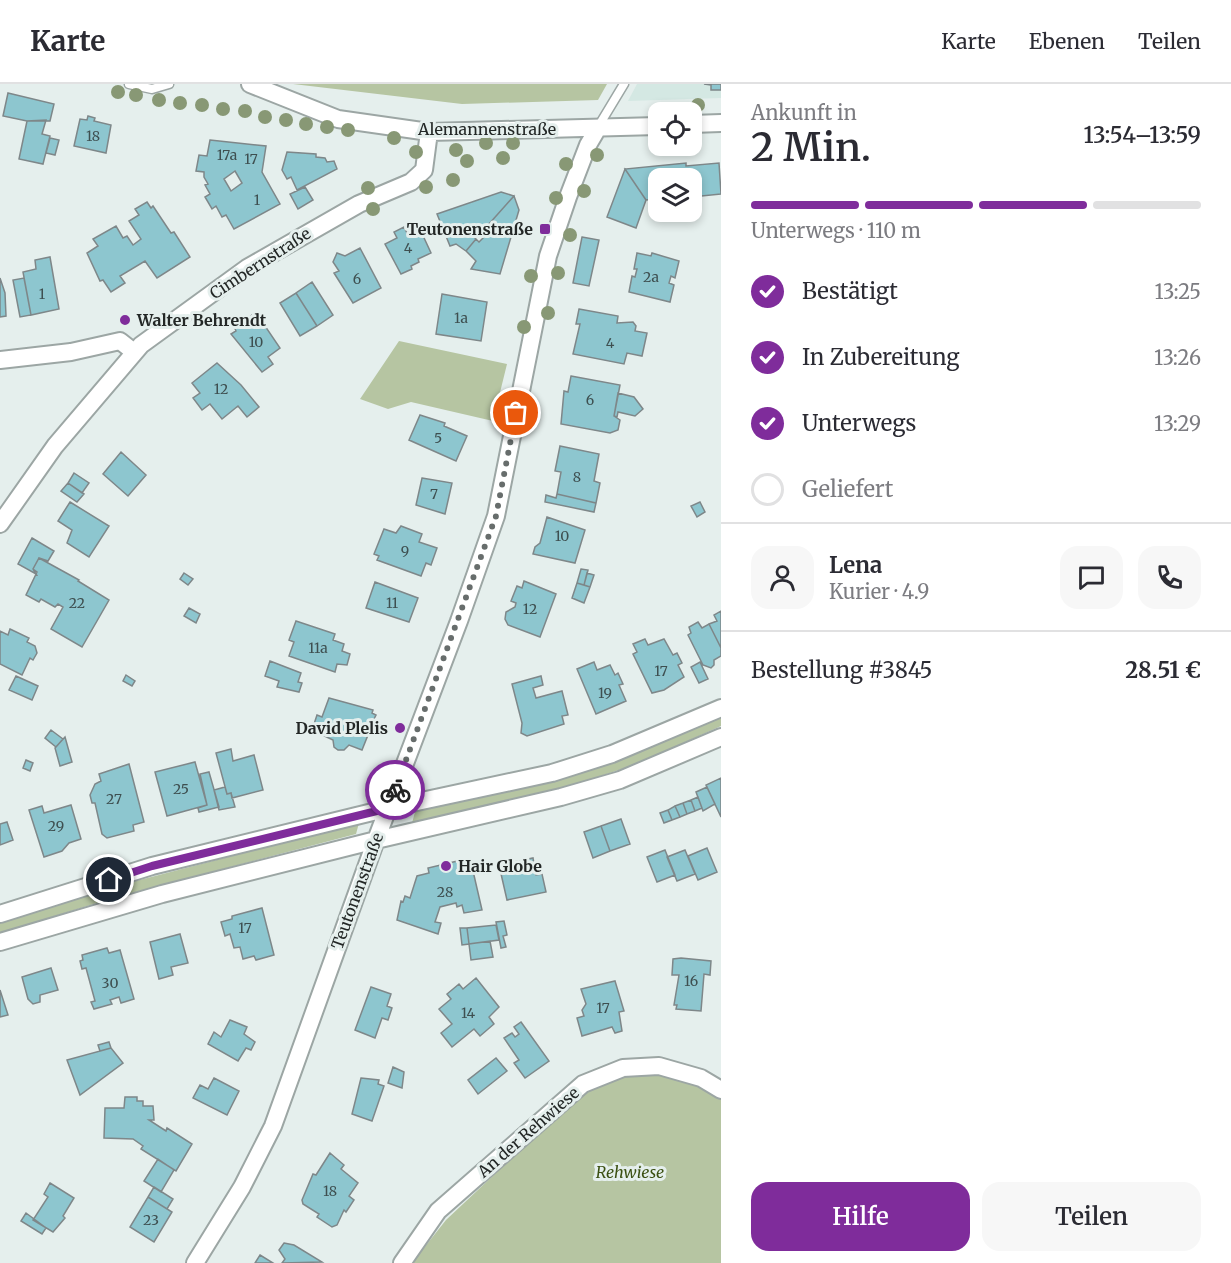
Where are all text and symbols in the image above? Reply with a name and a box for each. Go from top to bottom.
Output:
text: Karte [30,23,105,59]
text: Karte [941,28,996,55]
text: Ebenen [1029,28,1105,55]
text: Teilen [1138,28,1201,55]
text: Ankunft in [751,100,857,125]
map controls [648,102,702,222]
button: locate [648,102,702,156]
street label: Alemannenstraße [417,119,556,139]
text: 13:54–13:59 [1084,121,1201,149]
text: 2 Min. [751,123,871,172]
house number: 18 [86,127,100,145]
house number: 17a [217,146,238,164]
house number: 17 [244,150,258,168]
button: layers [648,168,702,222]
house number: 1 [254,191,260,209]
text: Unterwegs · 110 m [751,218,921,243]
place label: Teutonenstraße [407,219,533,239]
marker: Teutonenstraße [538,222,552,236]
street label: Cimbernstraße [206,223,314,303]
house number: 4 [404,239,413,257]
house number: 2a [643,268,659,286]
house number: 6 [353,270,361,288]
icon: check [751,275,784,308]
text: Bestätigt [802,277,898,305]
text: 13:25 [1155,279,1201,304]
house number: 1 [39,285,45,303]
house number: 1a [454,309,468,327]
place label: Walter Behrendt [136,310,267,330]
marker: Walter Behrendt [118,313,132,327]
house number: 10 [249,333,263,351]
house number: 4 [606,334,615,352]
icon: check [751,341,784,374]
text: In Zubereitung [802,343,960,371]
text: 13:26 [1154,345,1201,370]
house number: 12 [214,380,228,398]
pin [490,387,541,438]
house number: 6 [586,391,594,409]
icon: bag [499,396,532,429]
icon: check [751,407,784,440]
text: Unterwegs [802,409,916,437]
text: 13:29 [1154,411,1201,436]
house number: 5 [434,429,442,447]
house number: 8 [573,468,581,486]
text: Geliefert [802,475,893,503]
house number: 7 [430,485,438,503]
house number: 10 [555,527,569,545]
house number: 9 [401,542,409,560]
button: person [751,546,814,609]
button: chat [1060,546,1123,609]
button: phone [1138,546,1201,609]
text: Lena [829,551,882,579]
text: Kurier · 4.9 [829,579,929,604]
house number: 22 [69,594,85,612]
house number: 11 [386,594,398,612]
house number: 12 [523,600,537,618]
house number: 11a [308,639,328,657]
text: Bestellung #3845 [751,656,932,684]
text: 28.51 € [1125,656,1201,684]
house number: 17 [654,662,668,680]
house number: 19 [598,684,612,702]
place label: David Plelis [296,718,388,738]
marker: David Plelis [393,721,407,735]
courier [365,760,425,820]
icon: bike [379,774,412,807]
house number: 25 [173,780,189,798]
house number: 27 [106,790,122,808]
house number: 29 [48,817,64,835]
street label: Teutonenstraße [327,830,387,952]
pin [83,854,134,905]
place label: Hair Globe [458,856,542,876]
marker: Hair Globe [439,859,453,873]
icon: home [92,863,125,896]
house number: 28 [437,883,453,901]
house number: 17 [238,919,252,937]
house number: 16 [684,972,698,990]
house number: 30 [102,974,118,992]
house number: 17 [596,999,610,1017]
house number: 14 [461,1004,475,1022]
street label: An der Rehwiese [472,1083,583,1182]
park label: Rehwiese [596,1162,664,1182]
house number: 18 [323,1182,337,1200]
button: Hilfe [751,1182,970,1251]
button: Teilen [982,1182,1201,1251]
house number: 23 [143,1211,159,1229]

